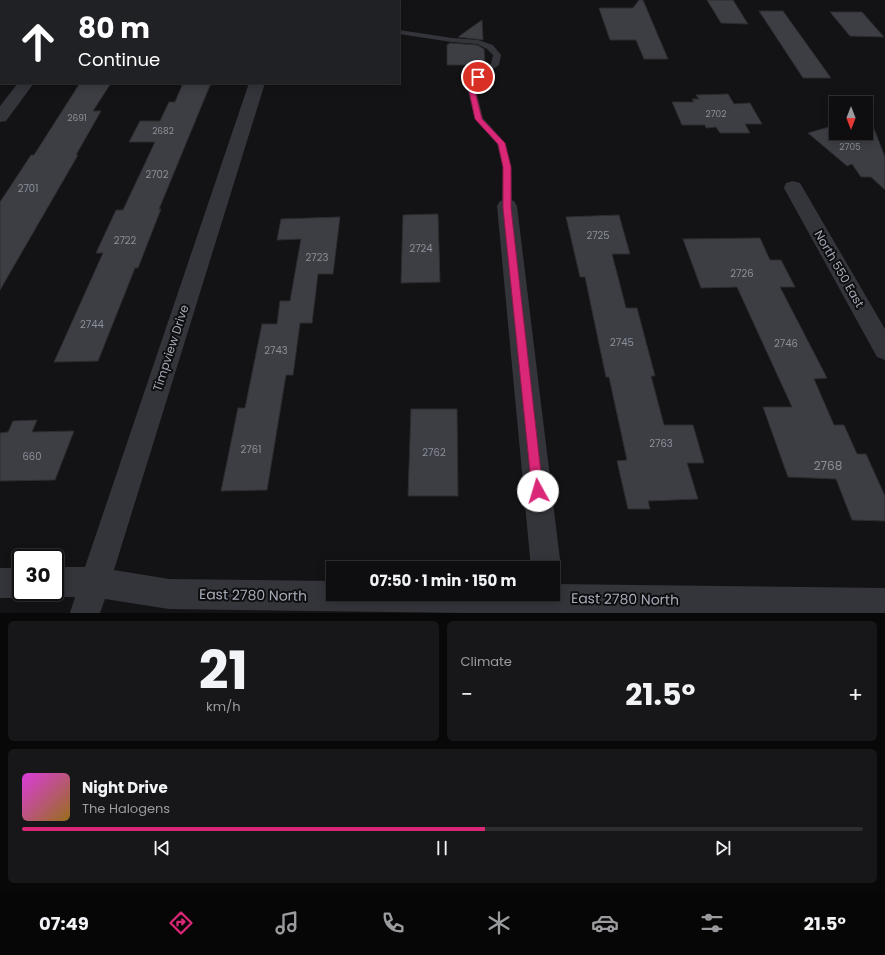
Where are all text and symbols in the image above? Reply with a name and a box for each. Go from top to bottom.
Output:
text: 80 m [78,9,150,48]
icon: ahead [12,16,64,68]
text: Continue [78,47,160,72]
pin [461,60,495,94]
icon: arrive [467,66,489,88]
north arrow [829,96,873,140]
map controls [829,96,873,140]
house number: 2702 [706,108,726,120]
house number: 2691 [67,112,87,124]
house number: 2682 [152,125,174,137]
house number: 2705 [839,141,861,153]
house number: 2702 [145,167,169,182]
house number: 2701 [18,181,38,196]
street label: North 550 East [810,227,868,310]
house number: 2725 [586,228,610,243]
house number: 2722 [114,233,137,248]
house number: 2724 [409,241,433,256]
house number: 2723 [306,250,329,265]
house number: 2726 [730,266,754,281]
street label: Timpview Drive [149,302,193,393]
house number: 2744 [80,317,104,332]
house number: 2745 [610,335,634,350]
house number: 2746 [774,336,798,351]
house number: 2743 [264,343,288,358]
house number: 2763 [649,436,673,451]
house number: 2761 [241,442,261,457]
house number: 2762 [422,445,446,460]
house number: 660 [23,449,41,464]
house number: 2768 [814,457,842,474]
position arrow [517,470,559,512]
speed limit sign: 30 [12,549,64,601]
text: 07:50 · 1 min · 150 m [370,570,516,591]
street label: East 2780 North [199,584,307,606]
street label: East 2780 North [571,588,679,610]
text: 21 [199,634,248,707]
text: Climate [461,652,512,671]
text: 21.5° [625,673,695,716]
text: − [461,679,473,710]
text: + [848,679,863,710]
text: km/h [206,697,241,716]
text: Night Drive [82,777,168,798]
text: The Halogens [82,799,170,818]
icon: previous [151,837,173,859]
icon: pause [431,837,453,859]
icon: next [712,837,734,859]
icon: directions [167,909,195,937]
icon: music [273,909,301,937]
icon: phone [379,909,407,937]
icon: climate [485,909,513,937]
icon: car [591,909,619,937]
icon: filters [698,909,726,937]
text: 07:49 [39,911,89,936]
text: 21.5° [804,911,846,936]

